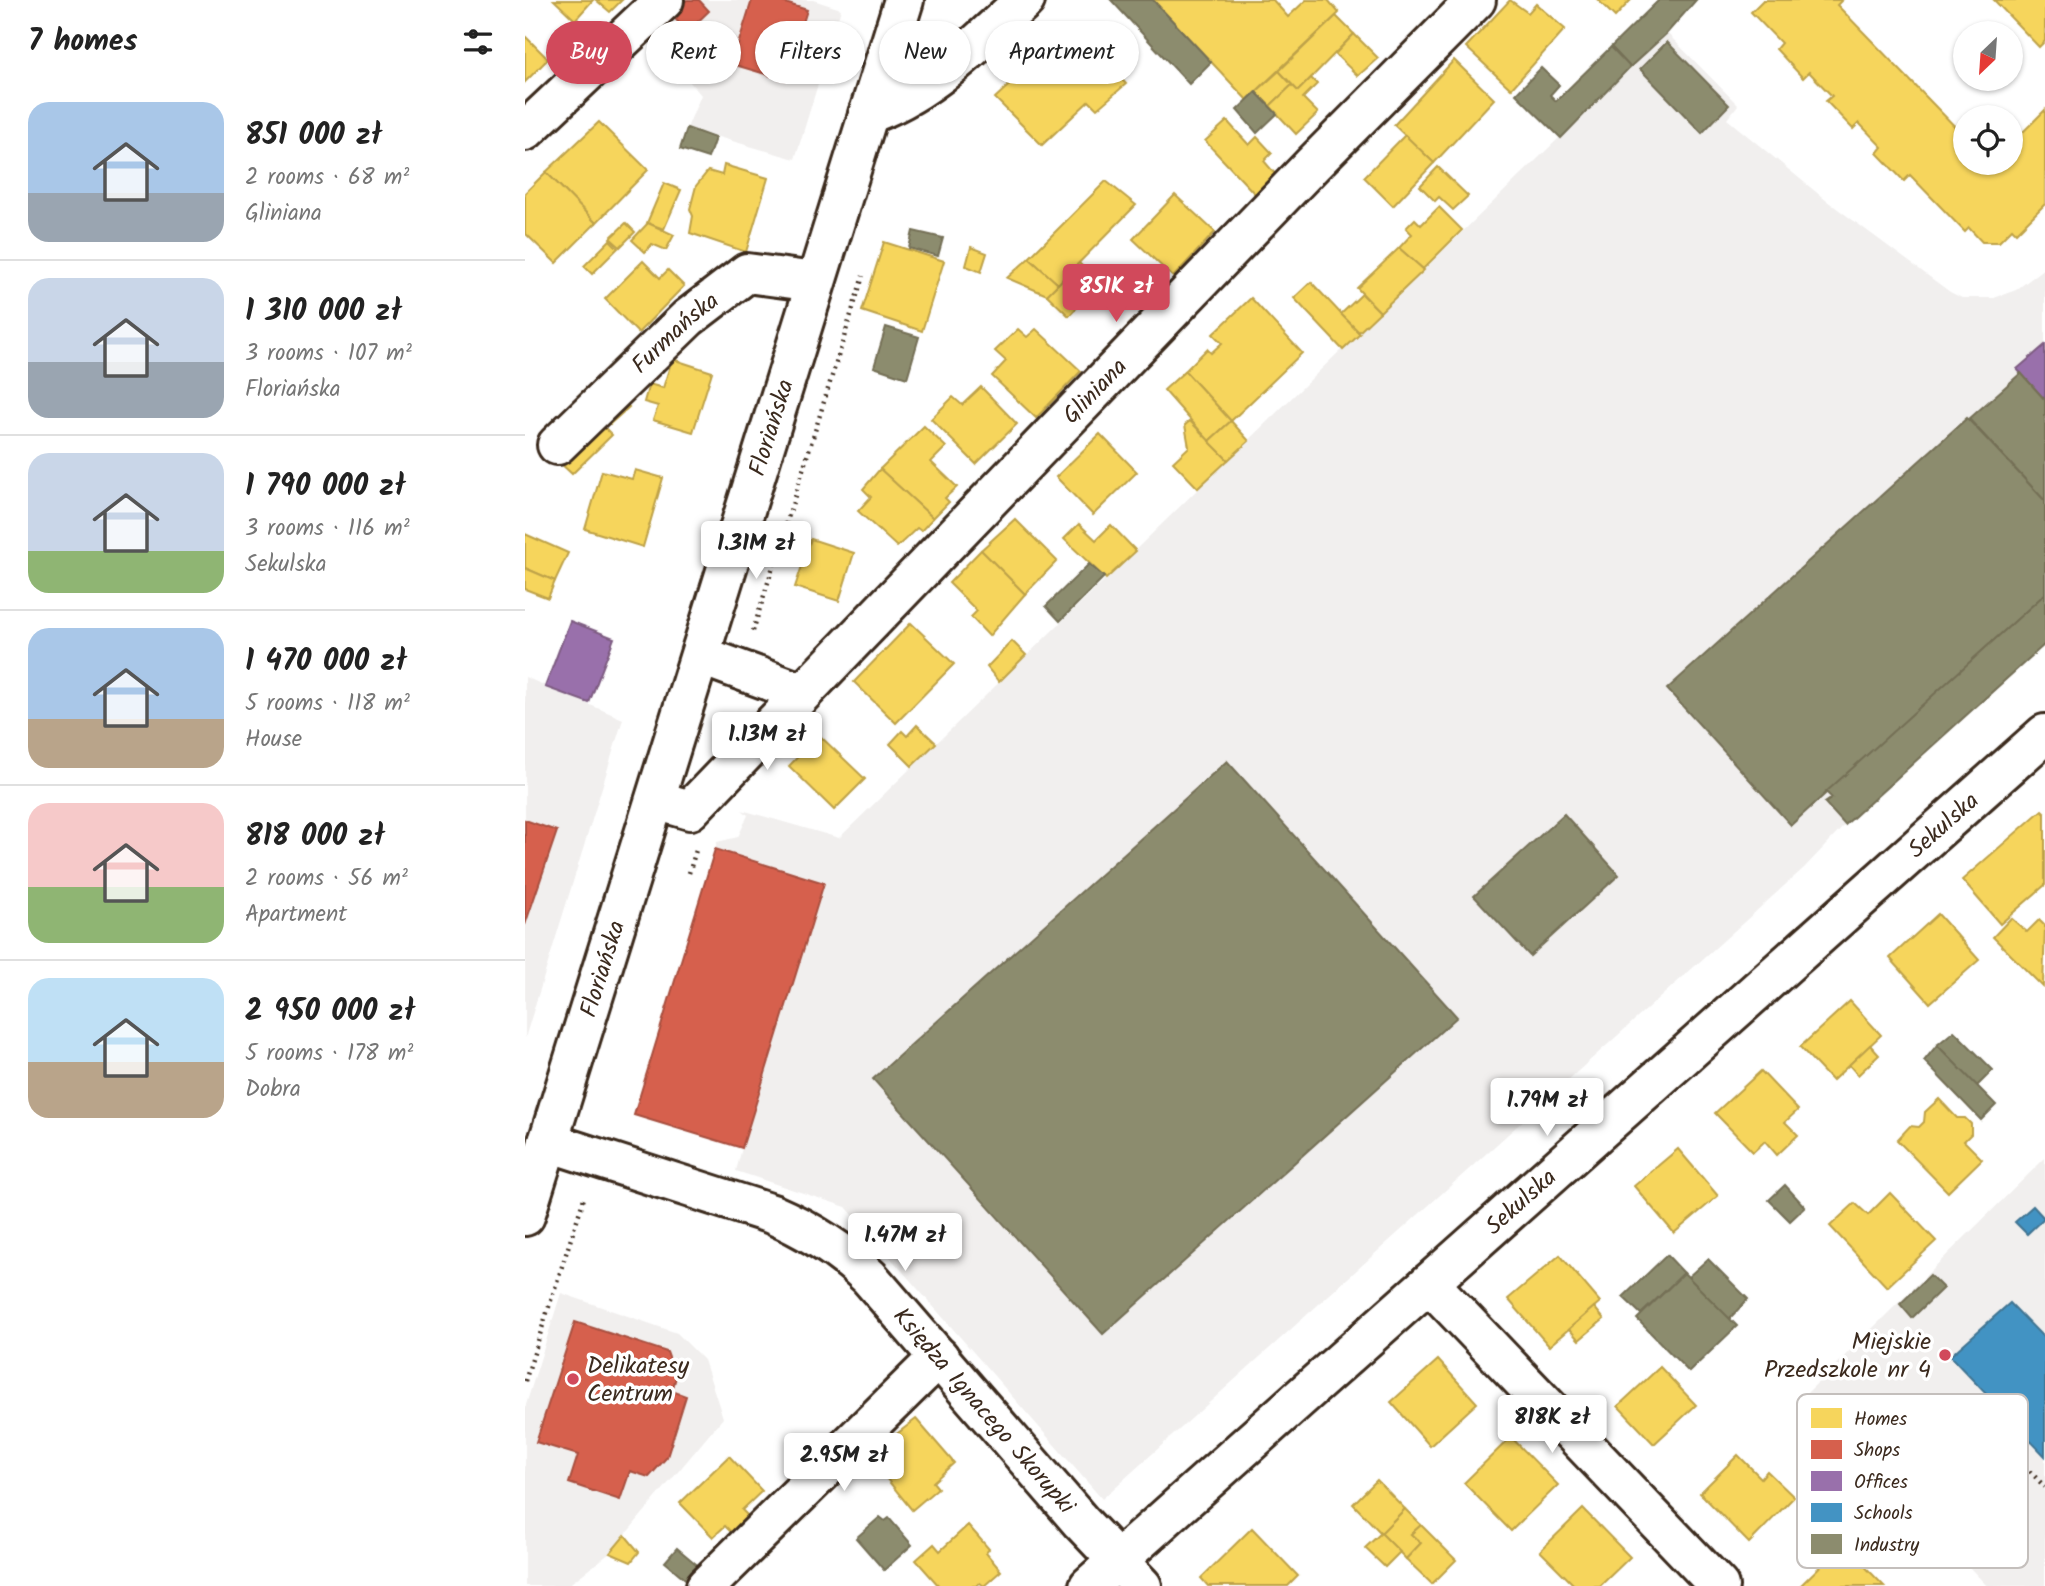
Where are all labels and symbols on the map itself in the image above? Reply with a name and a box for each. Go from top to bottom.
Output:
north arrow [1953,21,2023,91]
pin: 851K zł [1051,264,1181,324]
street label: Furmańska [623,283,728,384]
street label: Gliniana [1054,349,1137,434]
street label: Floriańska [739,374,806,481]
pin: 1.31M zł [684,522,828,581]
pin: 1.13M zł [695,712,839,772]
street label: Sekulska [1899,783,1989,869]
street label: Floriańska [570,916,637,1023]
pin: 1.79M zł [1475,1078,1619,1138]
street label: Sekulska [1477,1160,1566,1245]
pin: 1.47M zł [833,1214,977,1273]
street label: Księdza Ignacego Skorupki [882,1299,1085,1525]
place label: Miejskie Przedszkole nr 4 [1764,1323,1931,1390]
place label: Delikatesy Centrum [587,1347,690,1414]
marker: Miejskie Przedszkole nr 4 [1937,1347,1953,1363]
marker: Delikatesy Centrum [565,1371,581,1387]
legend [1797,1394,2028,1568]
pin: 818K zł [1487,1396,1617,1455]
text: Homes [1854,1405,1907,1435]
pin: 2.95M zł [772,1434,916,1493]
text: Shops [1854,1436,1900,1466]
text: Offices [1854,1468,1908,1498]
text: Schools [1854,1499,1913,1529]
text: Industry [1854,1531,1920,1561]

